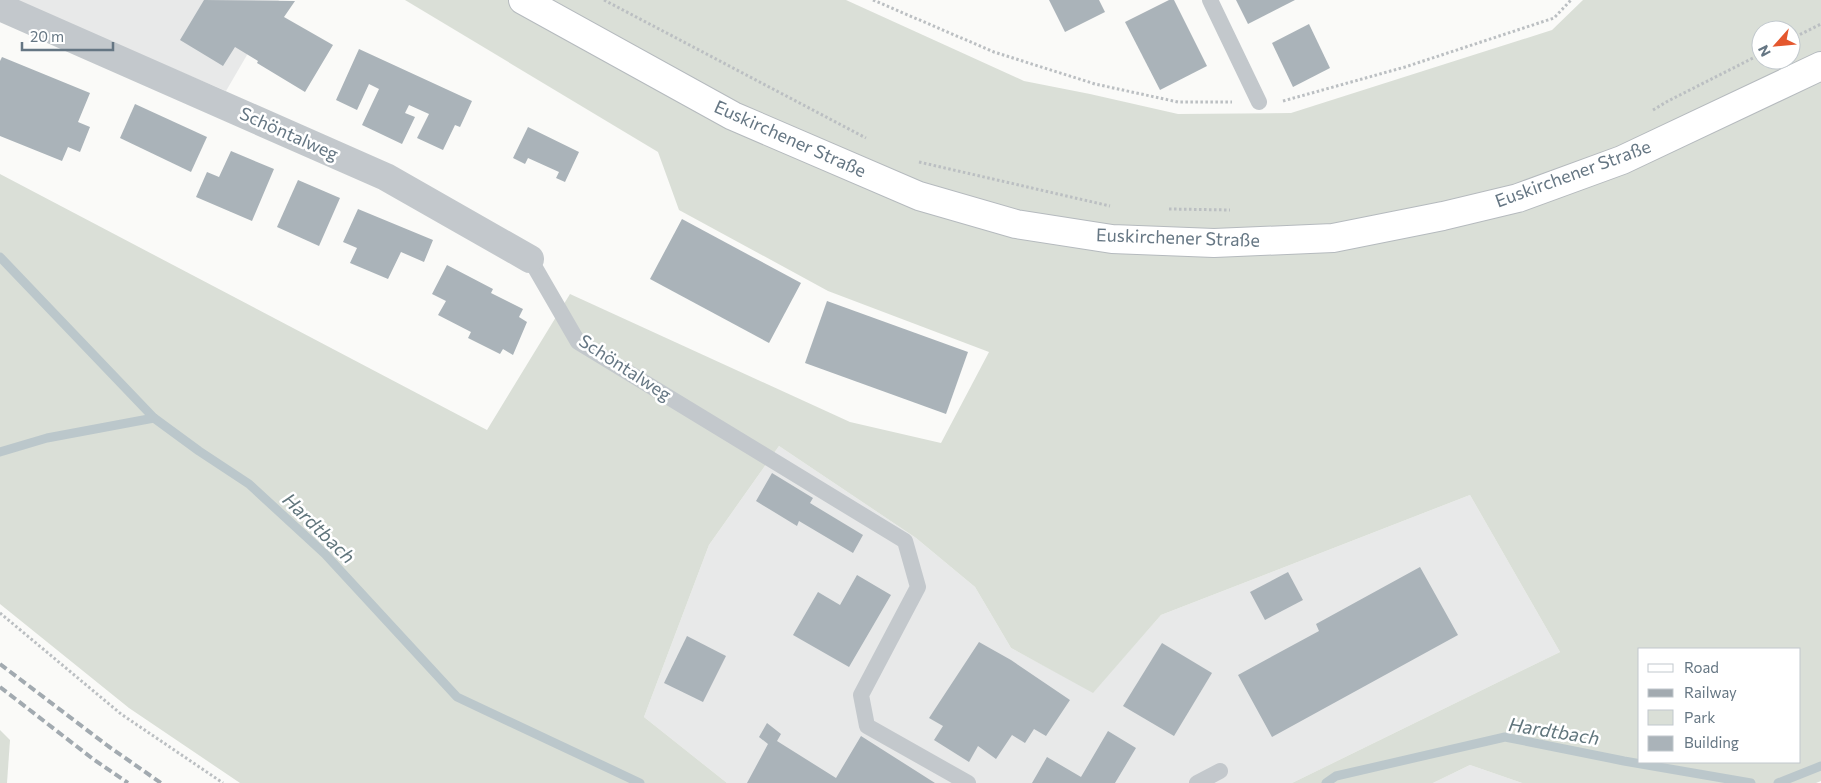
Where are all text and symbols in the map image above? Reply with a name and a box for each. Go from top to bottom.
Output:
scale bar [22,20,114,52]
north arrow [1751,20,1801,70]
text: 20 m [30,27,64,45]
text: N [1754,43,1774,60]
street label: Euskirchener Straße [711,95,870,181]
street label: Schöntalweg [237,102,342,165]
street label: Euskirchener Straße [1492,135,1653,211]
street label: Euskirchener Straße [1096,223,1260,251]
street label: Schöntalweg [575,329,676,405]
water label: Hardtbach [278,488,360,568]
legend [1638,648,1801,763]
text: Road [1684,658,1719,676]
text: Railway [1684,683,1737,701]
text: Park [1684,708,1715,726]
water label: Hardtbach [1507,712,1601,749]
text: Building [1684,733,1739,751]

